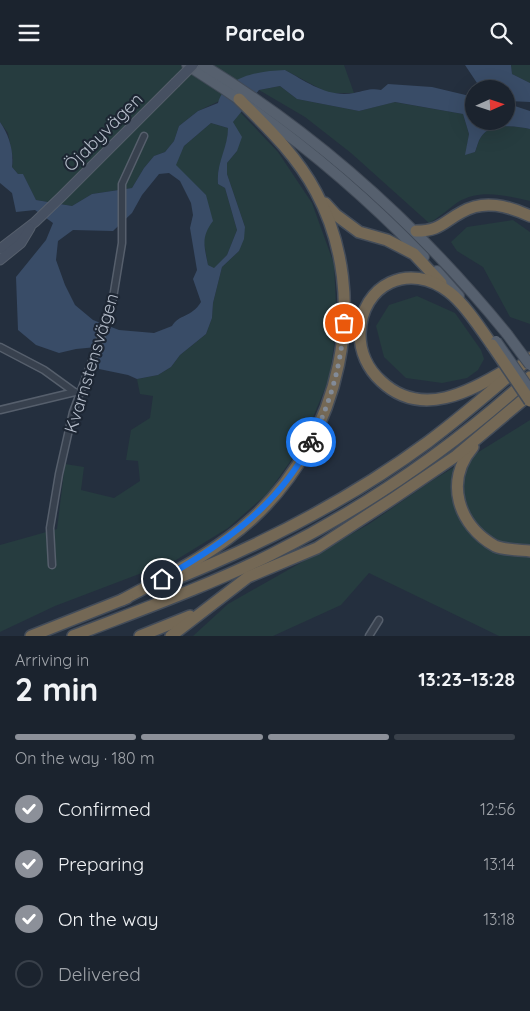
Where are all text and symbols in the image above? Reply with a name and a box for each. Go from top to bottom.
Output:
icon: menu [15,19,43,47]
text: Parcelo [225,19,305,47]
icon: search [487,19,515,47]
north arrow [465,80,515,130]
map controls [465,80,515,130]
street label: Öjabyvägen [59,88,147,176]
street label: Kvarnstensvägen [59,290,123,436]
pin [323,302,365,344]
icon: bag [330,309,358,337]
courier [286,417,336,467]
icon: bike [297,428,325,456]
pin [141,558,183,600]
icon: home [148,565,176,593]
text: Arriving in [15,650,89,670]
text: 13:23–13:28 [418,667,515,691]
text: 2 min [15,669,98,709]
text: On the way · 180 m [15,748,155,768]
icon: check [15,795,43,823]
text: Confirmed [58,797,151,821]
text: 12:56 [480,799,515,819]
icon: check [15,850,43,878]
text: Preparing [58,852,144,876]
text: 13:14 [484,854,515,874]
icon: check [15,905,43,933]
text: On the way [58,907,159,931]
text: 13:18 [483,909,515,929]
text: Delivered [58,962,141,986]

